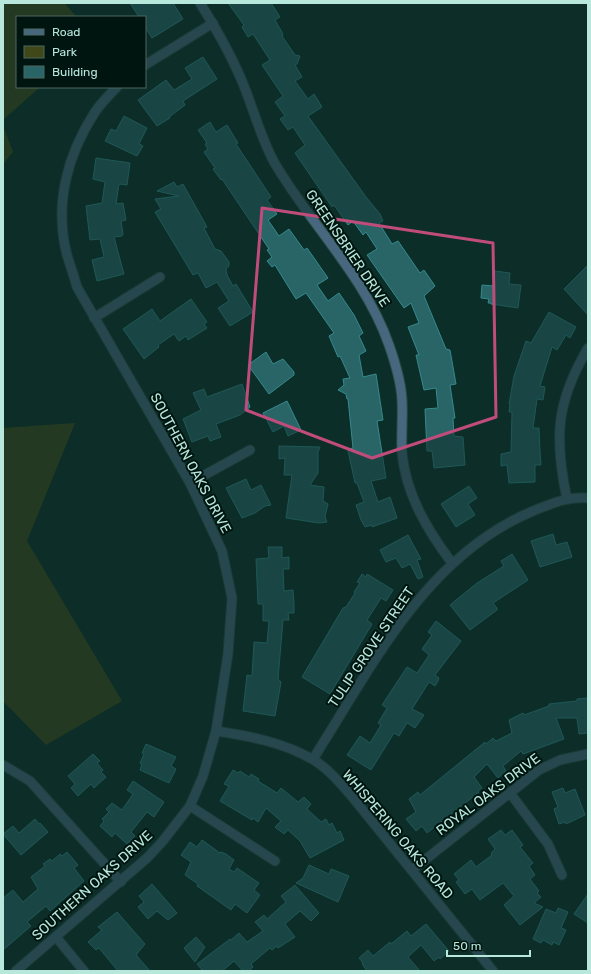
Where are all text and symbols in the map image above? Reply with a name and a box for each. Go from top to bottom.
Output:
legend [16,16,146,88]
text: Road [52,25,80,39]
text: Park [52,45,78,59]
text: Building [52,65,98,79]
street label: GREENSBRIER DRIVE [302,186,393,310]
street label: SOUTHERN OAKS DRIVE [146,390,235,536]
street label: TULIP GROVE STREET [325,584,418,711]
street label: ROYAL OAKS DRIVE [433,750,544,839]
street label: WHISPERING OAKS ROAD [339,766,457,902]
street label: SOUTHERN OAKS DRIVE [29,827,156,944]
scale bar [447,932,530,958]
text: 50 m [453,939,481,953]

